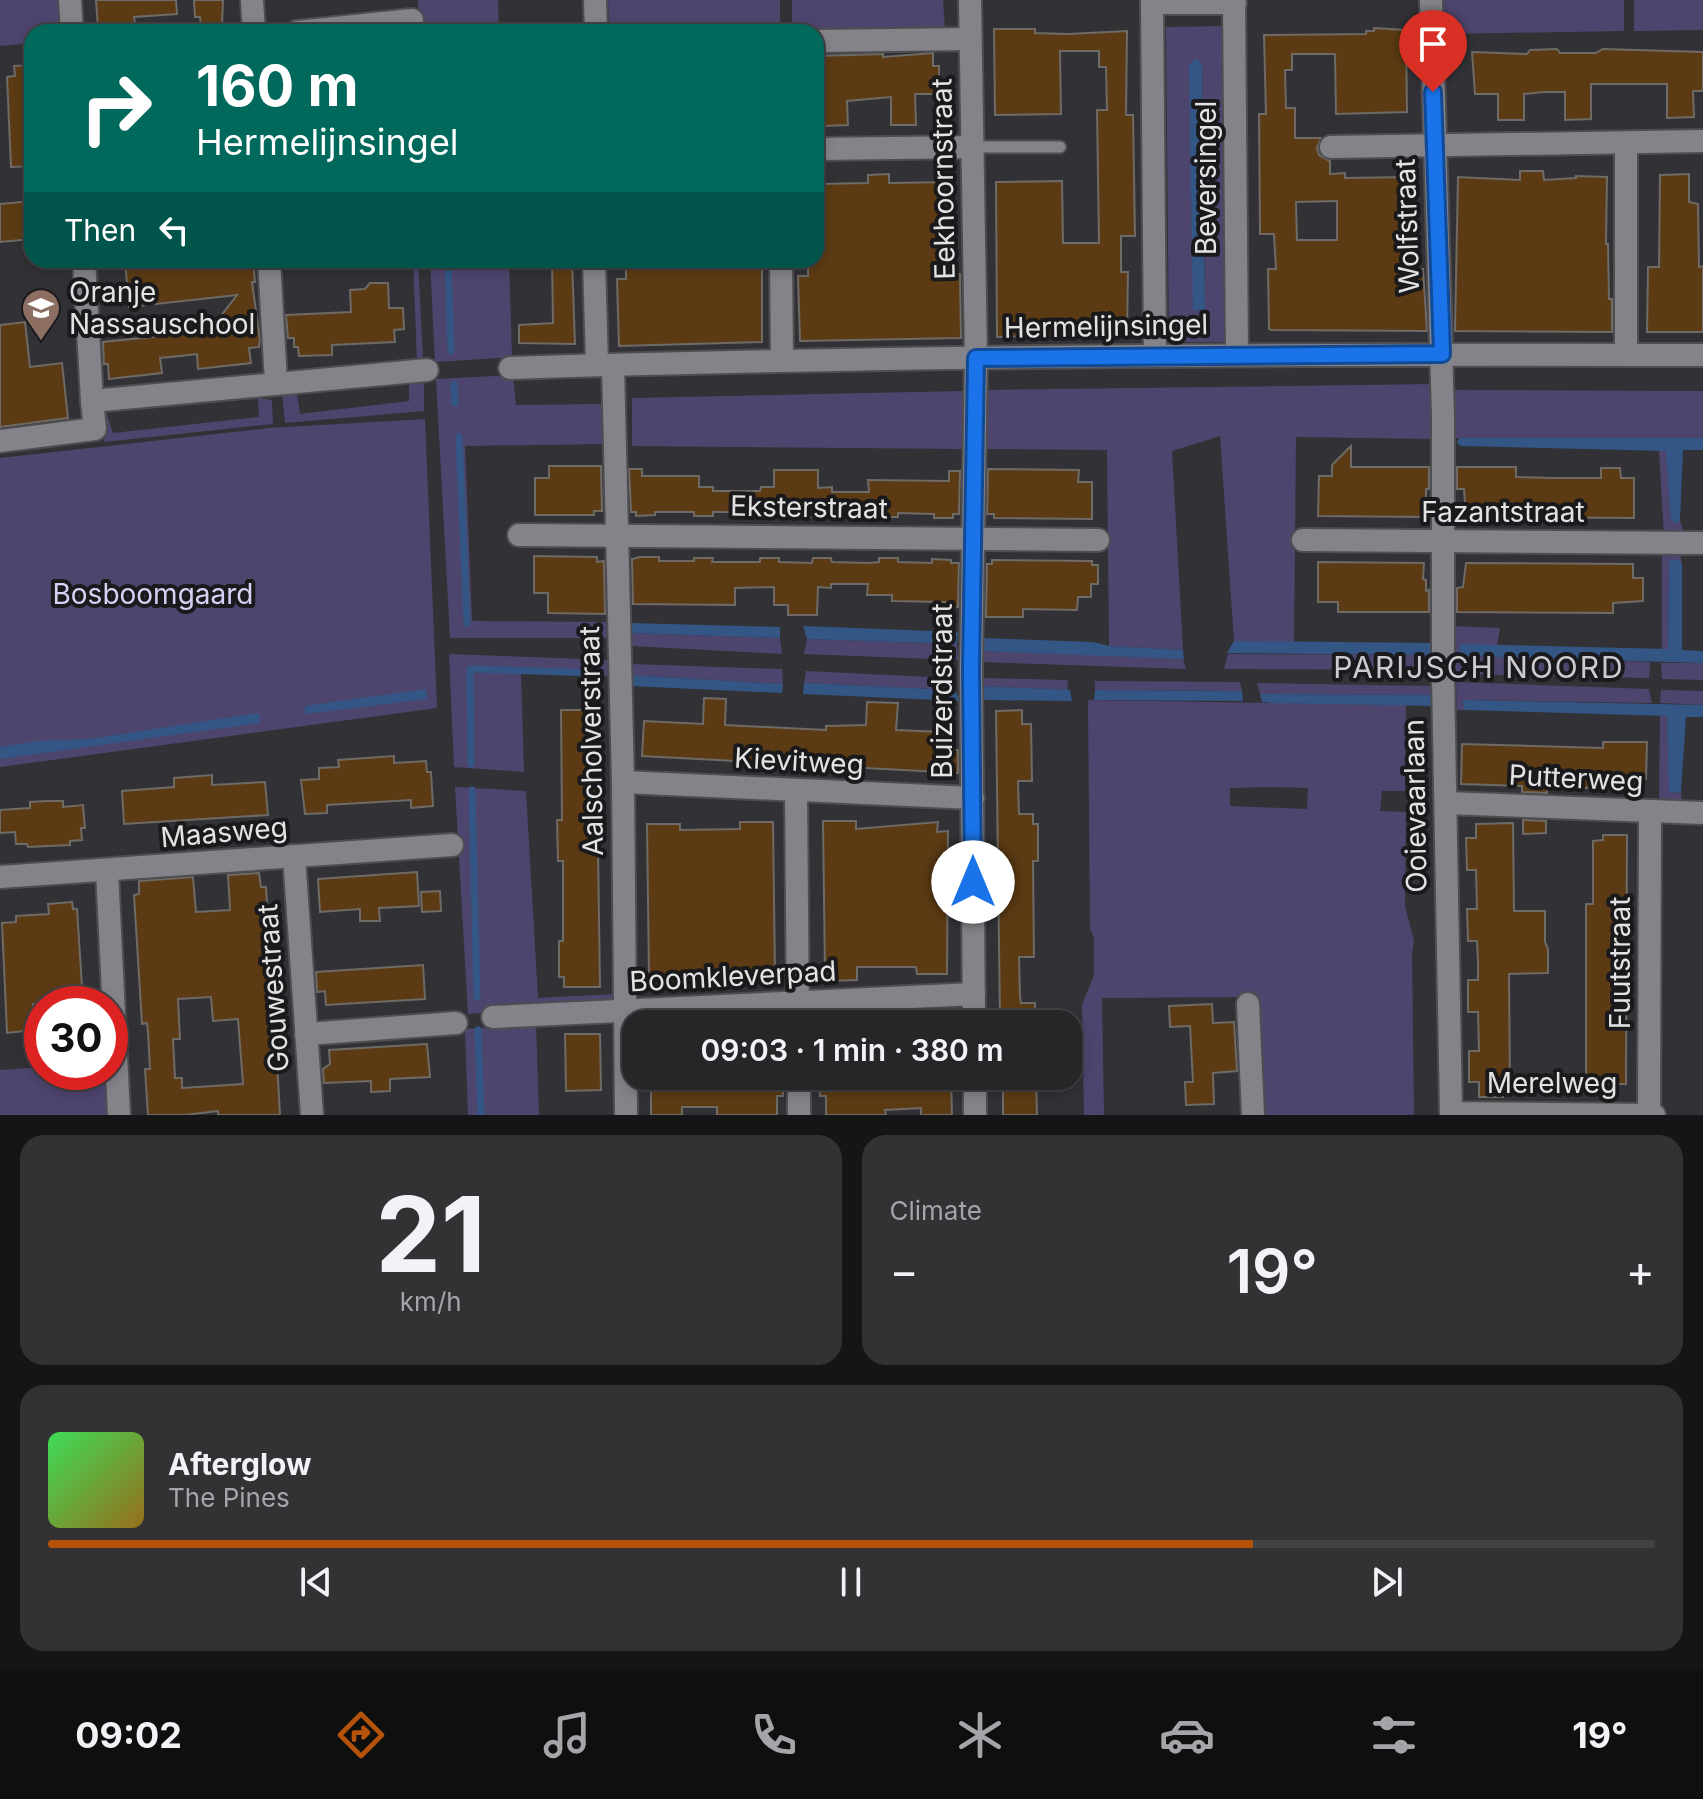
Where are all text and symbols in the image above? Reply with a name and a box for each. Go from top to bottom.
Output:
pin [1399,10,1467,92]
icon: arrive [1411,22,1455,66]
text: 160 m [196,52,359,120]
icon: right [64,56,168,160]
street label: Eekhoornstraat [924,78,962,280]
street label: Beversingel [1189,101,1223,255]
text: Hermelijnsingel [196,120,459,164]
street label: Wolfstraat [1388,158,1426,294]
icon: left [152,208,196,252]
text: Then [64,212,136,248]
place label: Oranje Nassauschool [69,275,255,341]
school or university icon: Oranje Nassauschool [20,287,62,342]
street label: Hermelijnsingel [1004,307,1208,345]
street label: Eksterstraat [730,489,888,525]
street label: Fazantstraat [1421,495,1585,529]
park label: Bosboomgaard [53,577,253,611]
street label: Buizerdstraat [925,603,959,779]
street label: Aalscholverstraat [572,626,610,856]
district label: PARIJSCH NOORD [1333,649,1625,685]
street label: Ooievaarlaan [1396,719,1434,893]
street label: Kievitweg [733,741,865,781]
street label: Putterweg [1508,757,1644,799]
street label: Maasweg [159,810,289,854]
position arrow [931,840,1015,924]
street label: Fuutstraat [1603,897,1637,1029]
street label: Gouwestraat [250,903,296,1073]
street label: Boomkleverpad [629,954,837,998]
speed limit sign: 30 [24,986,128,1090]
text: 09:03 · 1 min · 380 m [701,1032,1003,1068]
street label: Merelweg [1487,1066,1617,1100]
text: 21 [376,1171,486,1297]
text: Climate [890,1195,982,1226]
text: 19° [1227,1235,1318,1307]
text: − [890,1244,919,1298]
text: + [1626,1244,1655,1298]
text: km/h [400,1286,462,1317]
text: Afterglow [168,1446,312,1482]
text: The Pines [168,1482,290,1513]
icon: previous [294,1560,338,1604]
icon: pause [829,1560,873,1604]
icon: next [1365,1560,1409,1604]
icon: directions [333,1707,389,1763]
icon: music [539,1707,595,1763]
icon: phone [746,1707,802,1763]
icon: climate [952,1707,1008,1763]
icon: car [1159,1707,1215,1763]
icon: filters [1366,1707,1422,1763]
text: 09:02 [75,1713,182,1757]
text: 19° [1572,1713,1628,1757]

